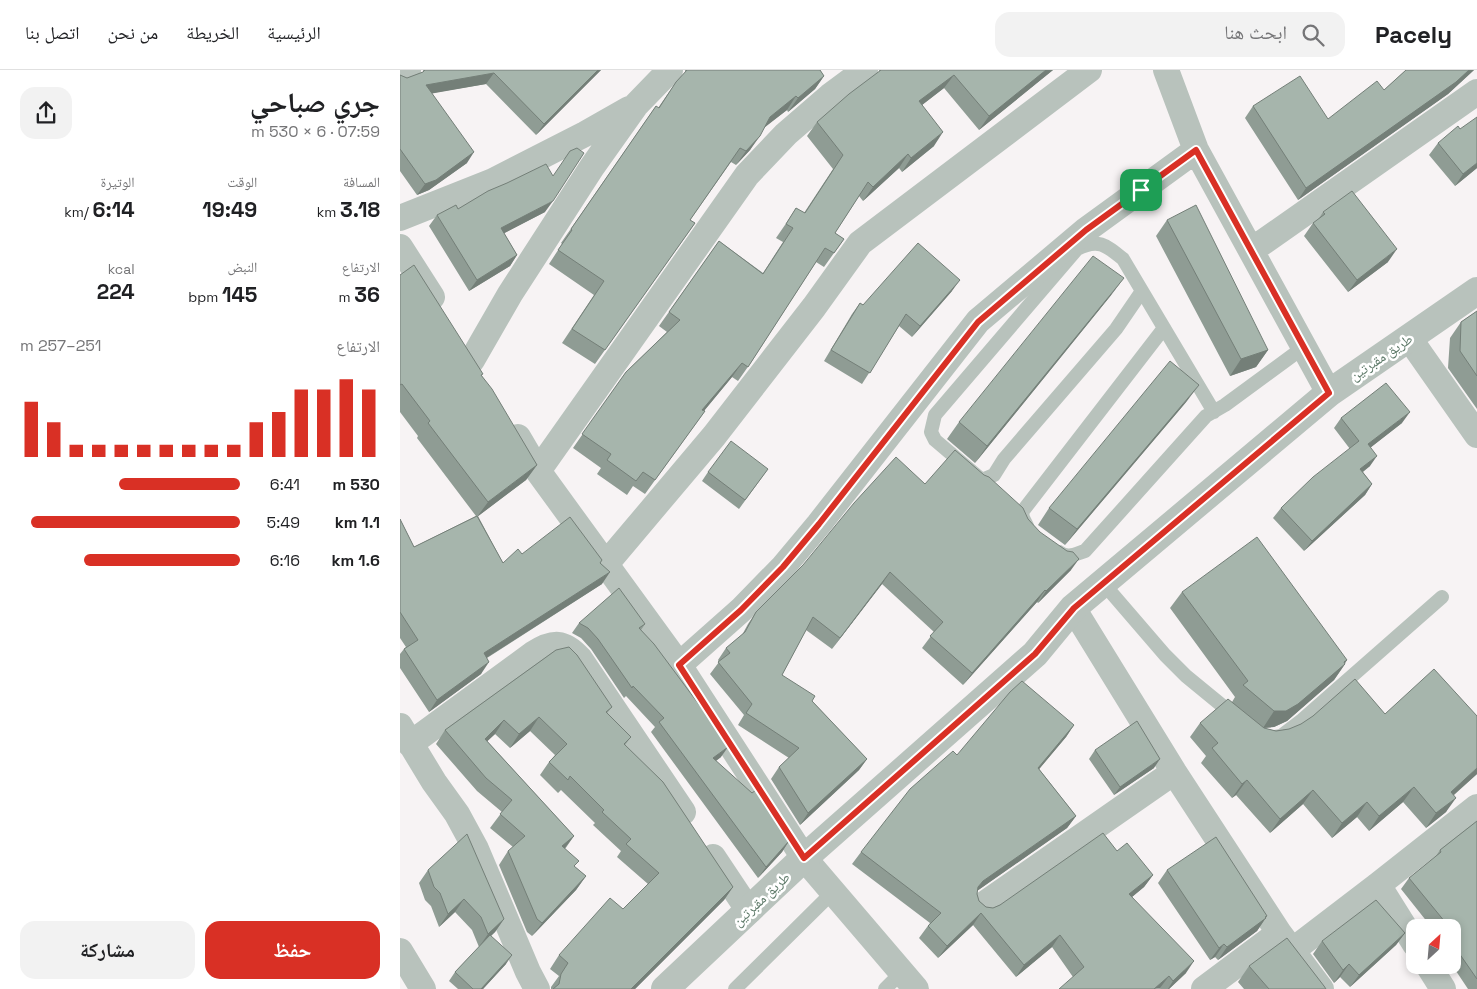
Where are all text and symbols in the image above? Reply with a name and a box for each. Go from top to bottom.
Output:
search box [995,12,1345,57]
text: Pacely [1375,19,1452,50]
text: ابحث هنا [1224,20,1287,45]
text: اتصل بنا [25,21,80,44]
text: من نحن [108,21,158,44]
text: الخريطة [186,21,239,44]
text: الرئيسية [267,21,321,44]
icon: search [1299,21,1327,49]
text: جري صباحي [250,84,380,120]
button: share [20,87,72,139]
text: 07:59 · 6 × 530 m [251,121,380,142]
pin [1120,169,1162,211]
text: الوتيرة [101,173,135,191]
text: الوقت [227,173,257,191]
text: المسافة [343,173,380,191]
icon: arrive [1127,176,1155,204]
text: 6:14 [93,196,135,223]
text: 19:49 [202,196,257,223]
text: 3.18 [340,196,380,223]
text: /km [64,203,93,221]
text: km [317,203,340,221]
text: النبض [227,258,257,276]
text: الارتفاع [342,258,380,276]
text: kcal [108,260,135,278]
text: 224 [97,278,135,305]
text: 145 [222,281,257,308]
text: 36 [354,281,380,308]
text: bpm [188,288,222,306]
text: m [339,288,354,306]
street label: طريق مقبرتين [1346,329,1416,385]
text: 251–257 m [20,335,101,356]
text: الارتفاع [336,336,380,357]
text: 6:41 [270,474,300,495]
text: 530 m [333,474,380,495]
text: 5:49 [267,512,300,533]
text: 1.1 km [335,512,380,533]
text: 6:16 [270,550,300,571]
text: 1.6 km [331,550,380,571]
street label: طريق مقبرتين [729,868,794,931]
north arrow [1406,919,1461,974]
map controls [1406,919,1461,974]
button: مشاركة [20,921,195,979]
button: حفظ [205,921,380,979]

